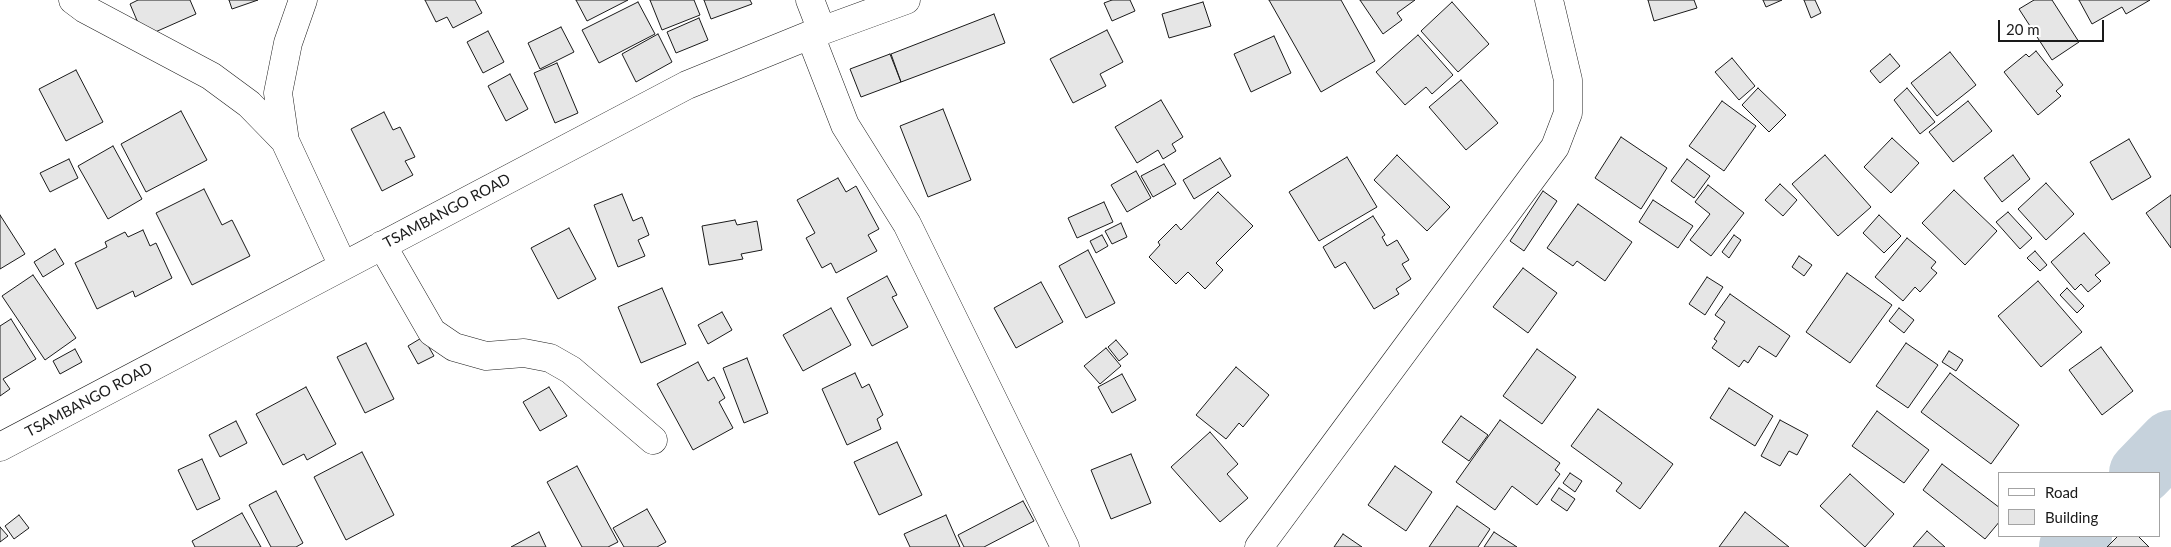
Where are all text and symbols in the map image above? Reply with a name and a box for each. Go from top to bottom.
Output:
scale bar [2001,10,2107,42]
text: 20 m [2006,20,2040,38]
street label: TSAMBANGO ROAD [380,170,514,252]
street label: TSAMBANGO ROAD [22,359,156,441]
legend [1998,472,2161,537]
text: Road [2045,483,2078,501]
text: Building [2045,508,2098,526]

